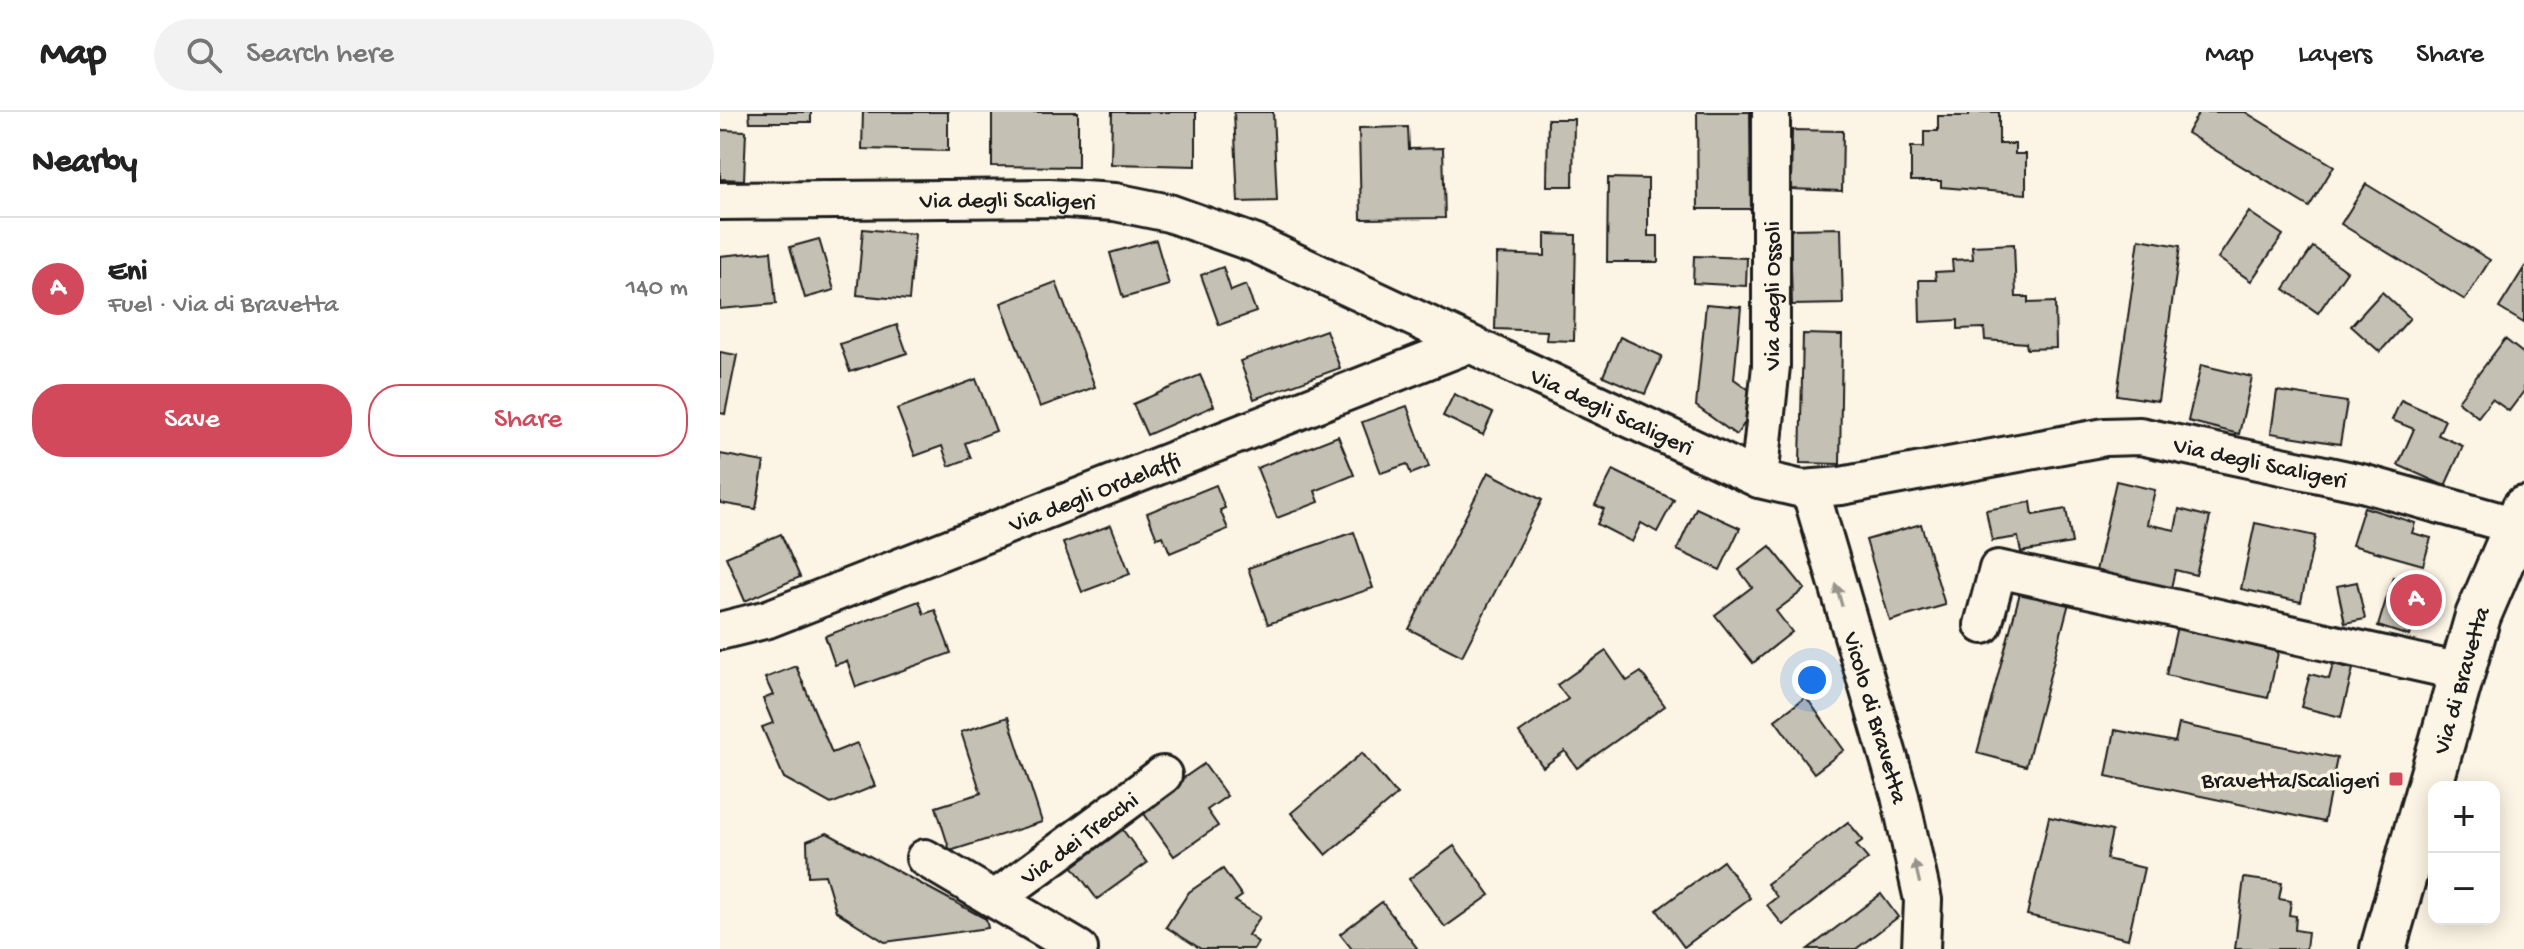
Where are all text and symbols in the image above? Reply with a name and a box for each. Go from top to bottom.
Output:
search box [154,19,714,91]
text: Map [40,33,106,77]
icon: search [182,33,226,77]
text: Search here [246,38,394,73]
text: Map [2205,39,2254,72]
text: Layers [2298,39,2372,72]
text: Share [2416,39,2484,72]
text: Nearby [32,144,137,184]
street label: Via degli Scaligeri [919,187,1097,219]
street label: Via degli Ossoli [1760,221,1789,371]
text: Eni [108,256,147,291]
text: A [50,274,66,305]
text: 140 m [626,274,688,305]
text: Fuel · Via di Bravetta [108,291,338,322]
street label: Via degli Scaligeri [1524,363,1697,464]
button: Save [32,384,352,457]
button: Share [368,384,688,457]
street label: Via degli Scaligeri [2170,432,2349,497]
street label: Via degli Ordelaffi [1005,448,1186,541]
pin: A [2390,570,2442,630]
one-way arrow [1833,582,1845,607]
street label: Via di Bravetta [2428,602,2499,759]
street label: Vicolo di Bravetta [1834,628,1912,807]
your location [1792,660,1832,700]
place label: Bravetta/Scaligeri [2200,768,2380,797]
marker: Bravetta/Scaligeri [2387,770,2405,788]
map controls [2428,781,2500,925]
button: + [2428,781,2500,853]
street label: Via dei Trecchi [1015,787,1145,894]
button: − [2428,853,2500,925]
one-way arrow [1910,859,1923,884]

